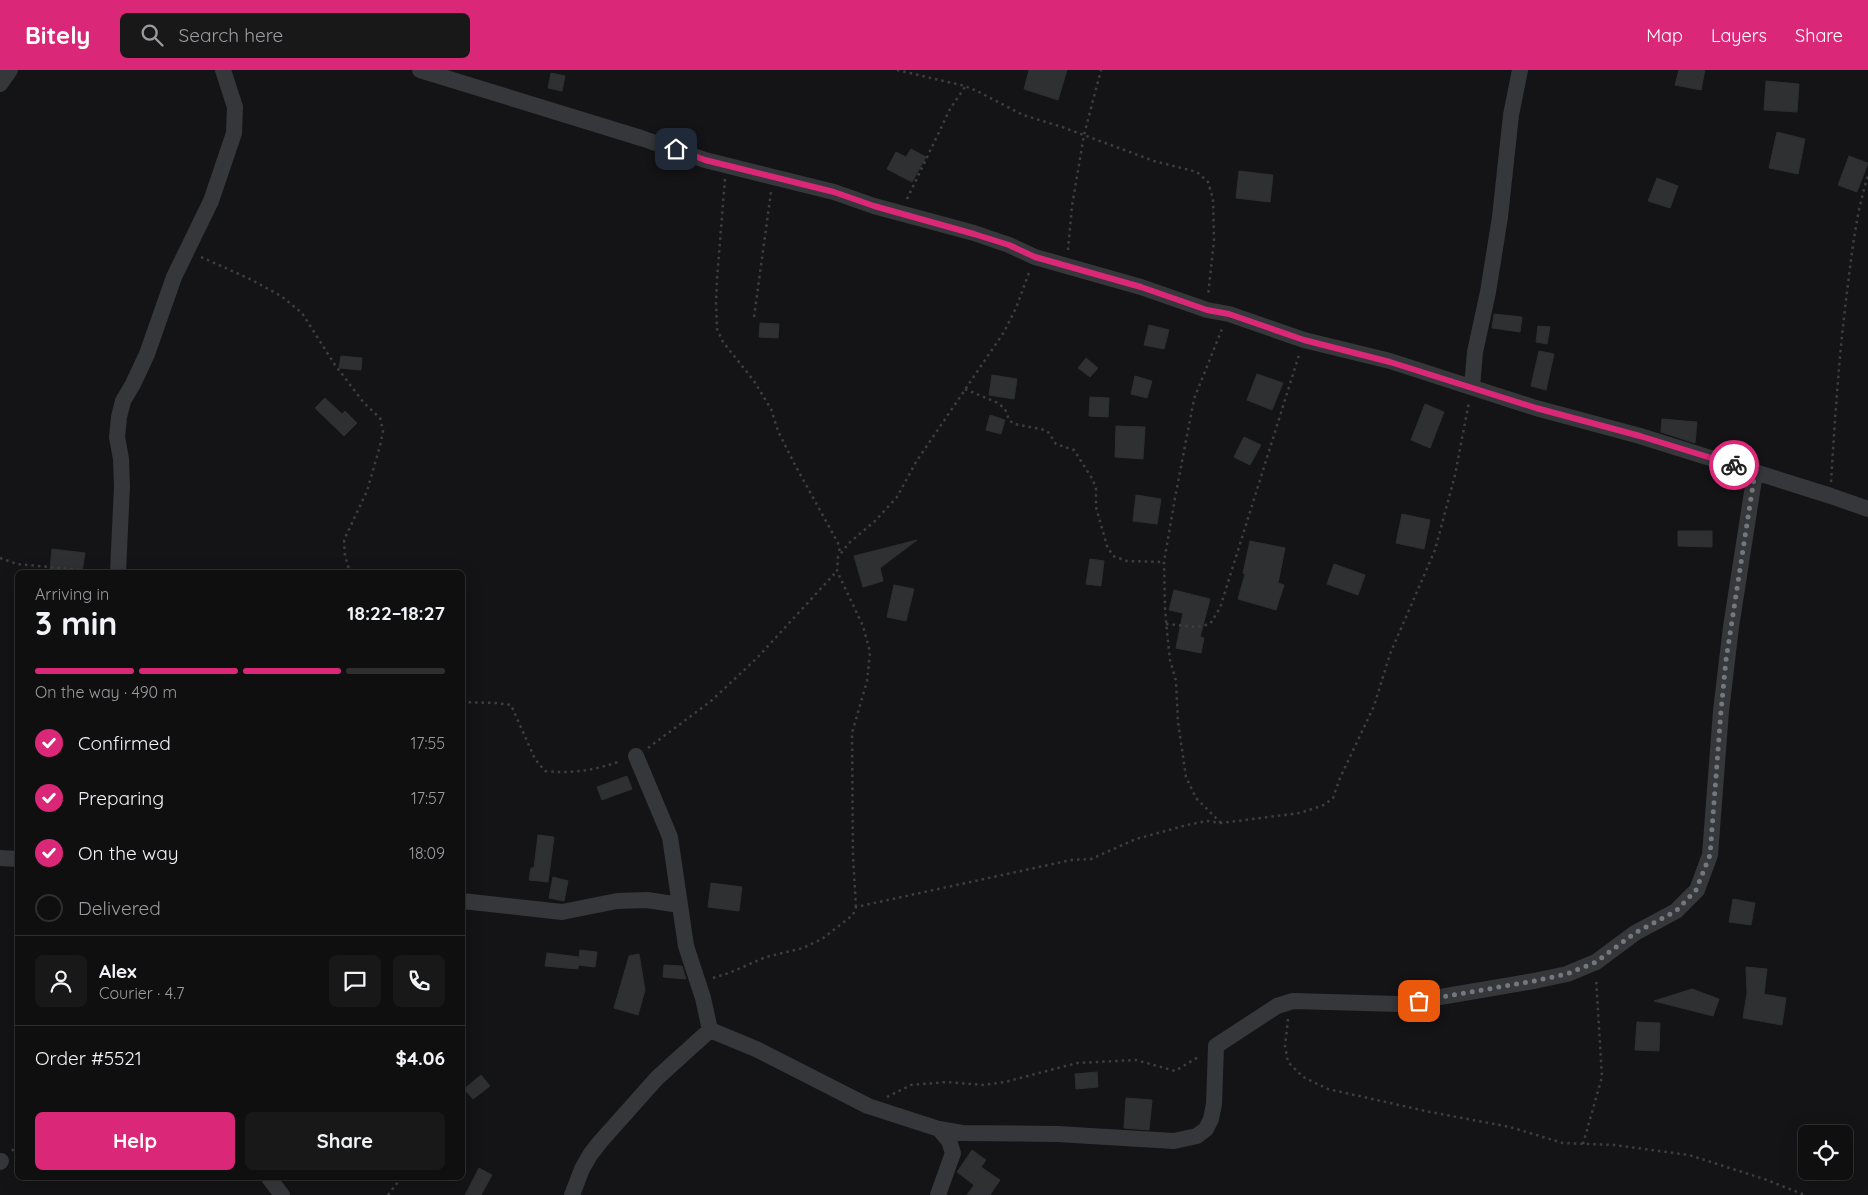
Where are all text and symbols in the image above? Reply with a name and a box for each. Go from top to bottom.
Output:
search box [120,13,470,58]
text: Bitely [25,20,90,50]
icon: search [138,21,166,49]
text: Search here [178,23,283,47]
text: Map [1646,24,1683,47]
text: Layers [1711,24,1767,47]
text: Share [1795,24,1843,47]
pin [655,128,697,170]
icon: home [662,135,690,163]
courier [1709,440,1759,490]
icon: bike [1720,451,1748,479]
text: Arriving in [35,584,109,604]
text: 18:22–18:27 [347,601,445,625]
text: 3 min [35,603,117,643]
text: On the way · 490 m [35,682,177,702]
icon: check [35,729,63,757]
text: Confirmed [78,731,171,755]
text: 17:55 [410,733,445,753]
icon: check [35,784,63,812]
text: Preparing [78,786,164,810]
text: 17:57 [411,788,445,808]
icon: check [35,839,63,867]
text: On the way [78,841,179,865]
text: 18:09 [409,843,445,863]
text: Delivered [78,896,161,920]
button: person [35,955,87,1007]
button: chat [329,955,381,1007]
button: phone [393,955,445,1007]
text: Alex [99,959,137,983]
pin [1398,980,1440,1022]
text: Courier · 4.7 [99,983,184,1003]
icon: bag [1405,987,1433,1015]
text: Order #5521 [35,1046,142,1070]
text: $4.06 [396,1046,445,1070]
button: Help [35,1112,235,1170]
button: Share [245,1112,445,1170]
map controls [1798,1125,1853,1180]
button: locate [1798,1125,1853,1180]

